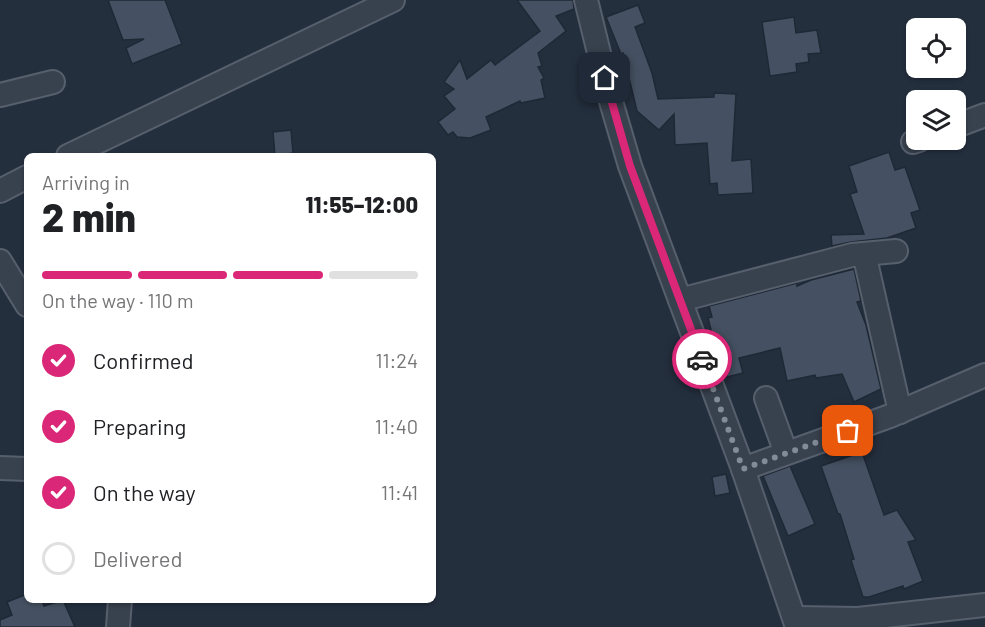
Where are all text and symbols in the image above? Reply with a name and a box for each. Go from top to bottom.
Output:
map controls [906,18,966,150]
button: locate [906,18,966,78]
pin [579,52,630,103]
icon: home [588,61,621,94]
button: layers [906,90,966,150]
text: Arriving in [42,170,130,194]
text: 11:55–12:00 [306,191,418,217]
text: 2 min [42,193,136,240]
text: On the way · 110 m [42,288,193,312]
courier [672,329,732,389]
icon: car [686,343,719,376]
icon: check [42,344,75,377]
text: Confirmed [93,347,193,373]
text: 11:24 [375,348,418,372]
pin [822,405,873,456]
icon: check [42,410,75,443]
text: Preparing [93,413,186,439]
text: 11:40 [375,414,418,438]
icon: bag [831,414,864,447]
icon: check [42,476,75,509]
text: On the way [93,479,196,505]
text: 11:41 [381,480,418,504]
text: Delivered [93,545,182,571]

